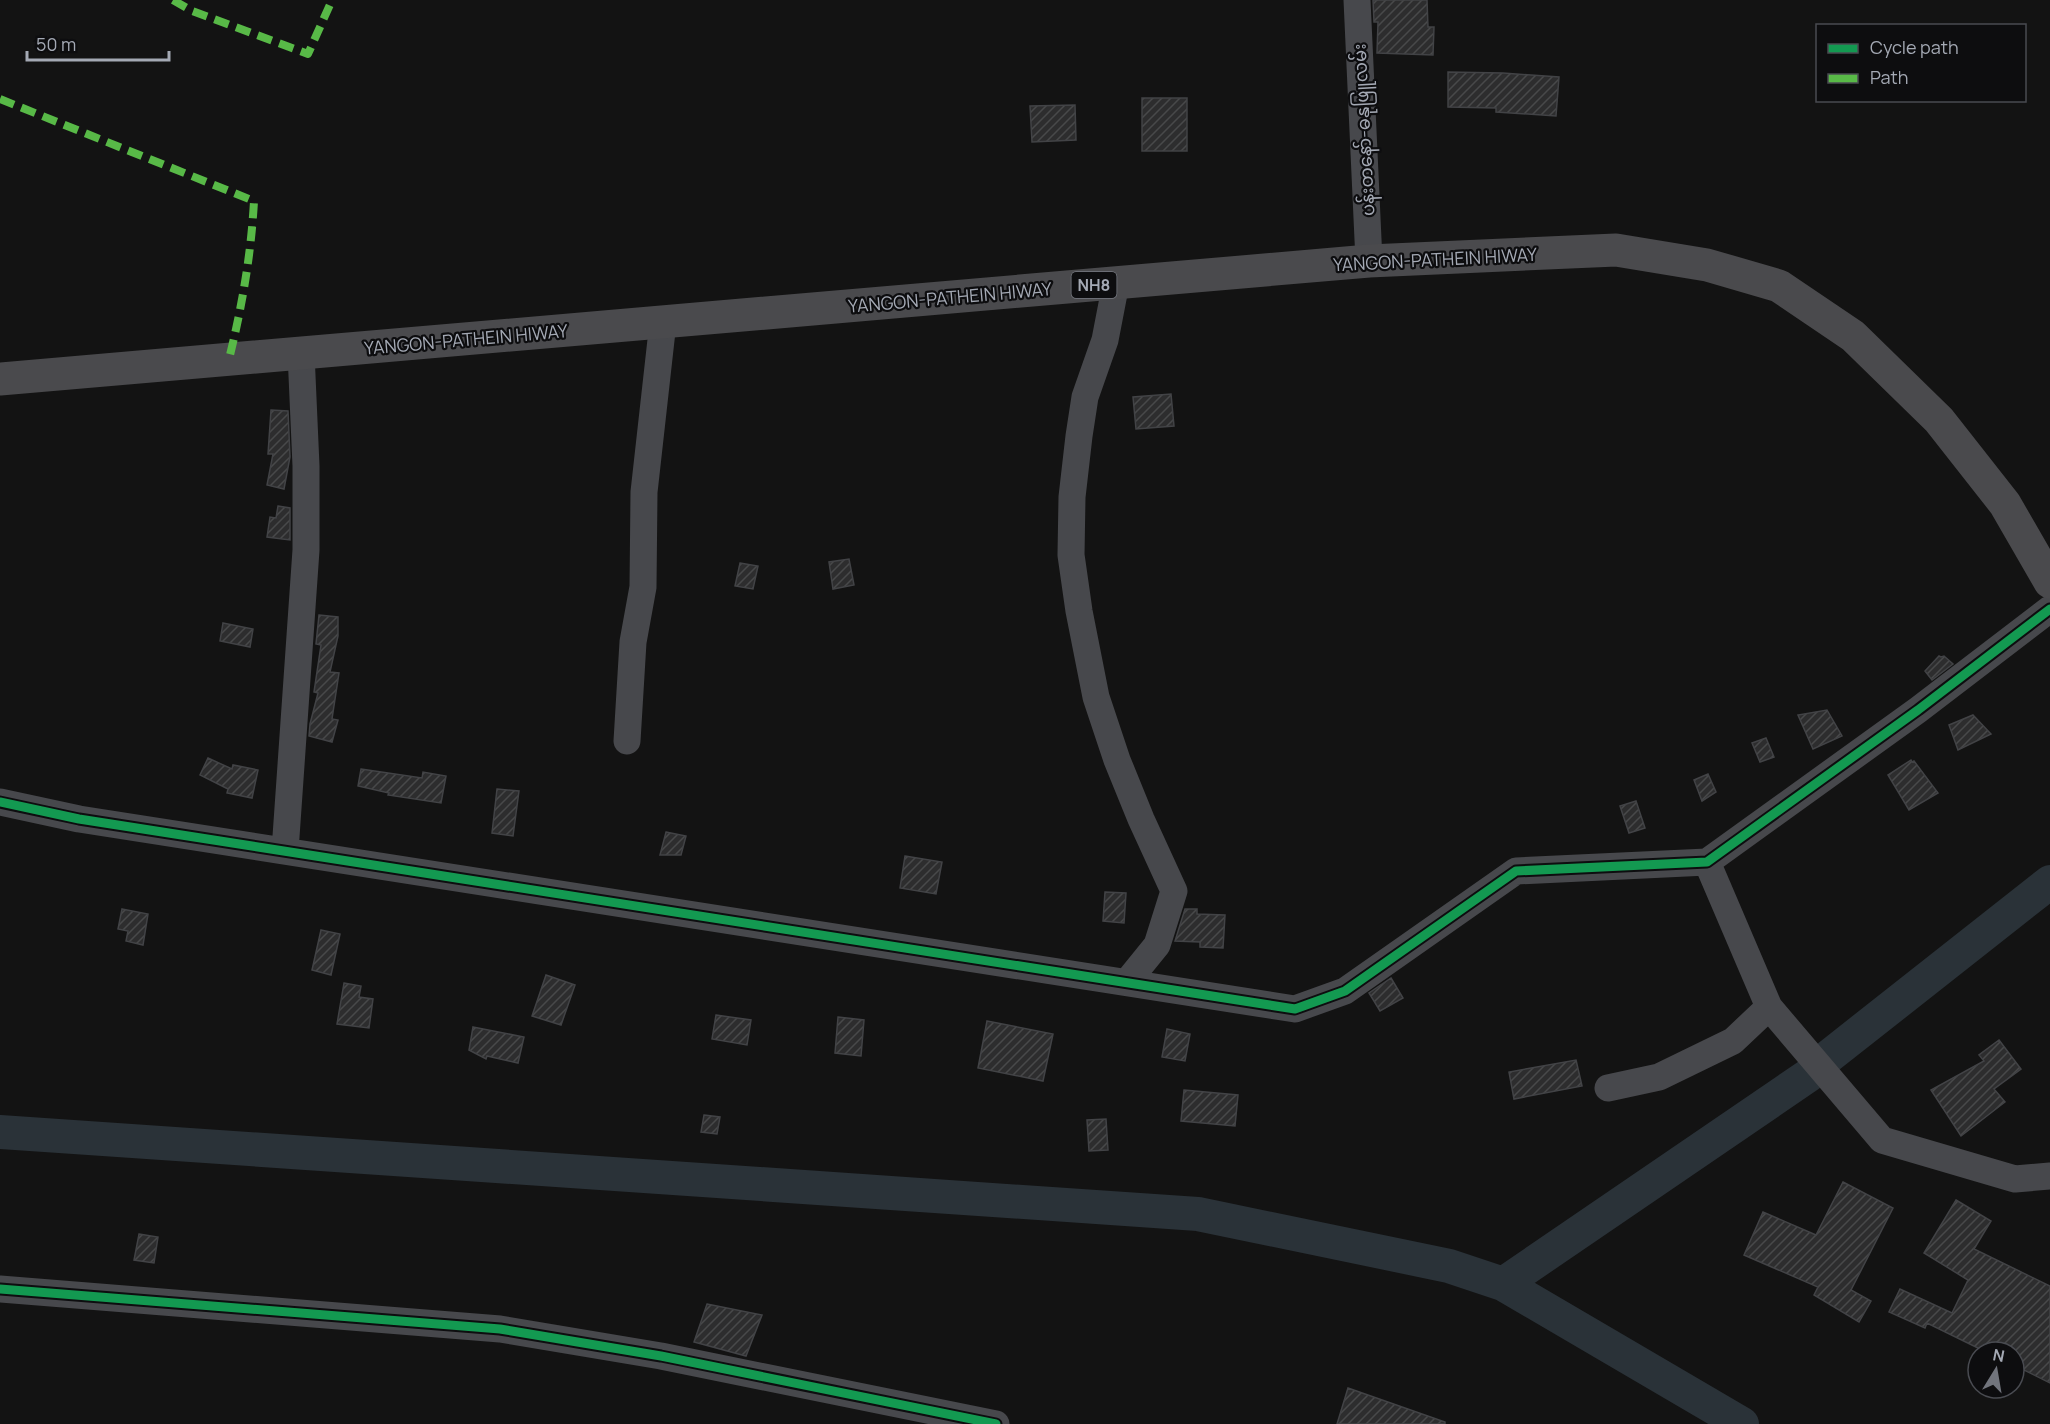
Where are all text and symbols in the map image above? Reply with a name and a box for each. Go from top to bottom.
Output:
scale bar [27,24,170,62]
legend [1816,24,2026,102]
text: 50 m [36,32,76,56]
text: Cycle path [1870,35,1959,59]
street label: ပန်းတနော်-ဓနုဖြူလမ်း [1346,43,1383,217]
text: Path [1870,65,1908,89]
street label: YANGON-PATHEIN HIWAY [1332,242,1539,276]
road number: NH8 [1072,272,1116,298]
street label: YANGON-PATHEIN HIWAY [847,276,1054,318]
street label: YANGON-PATHEIN HIWAY [363,318,570,360]
north arrow [1966,1340,2026,1400]
text: N [1991,1343,2007,1367]

